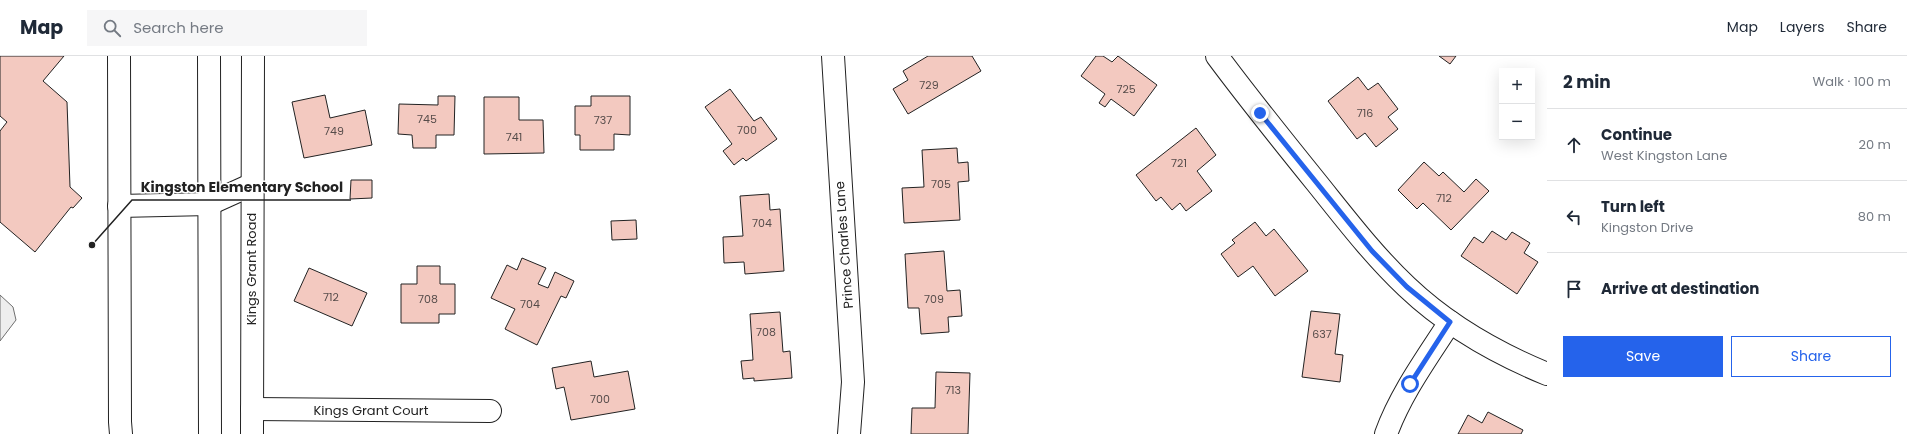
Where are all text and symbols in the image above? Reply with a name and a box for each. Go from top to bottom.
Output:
search box [87,10,367,46]
text: Map [20,14,63,41]
icon: search [101,17,123,39]
text: Search here [133,17,224,38]
text: Map [1727,17,1758,37]
text: Layers [1780,17,1824,37]
text: Share [1846,17,1887,37]
map controls [1499,68,1535,140]
button: + [1499,68,1535,104]
text: 2 min [1563,70,1611,94]
text: Walk · 100 m [1813,72,1891,91]
house number: 729 [919,77,939,93]
house number: 725 [1116,81,1136,97]
route end [1251,104,1269,122]
button: − [1499,104,1535,140]
house number: 716 [1357,105,1373,121]
house number: 745 [417,111,437,127]
house number: 737 [594,112,612,128]
house number: 700 [737,122,757,138]
house number: 749 [324,123,344,139]
text: Continue [1601,124,1672,145]
house number: 741 [506,129,522,145]
icon: ahead [1563,134,1585,156]
text: 20 m [1858,135,1891,154]
text: West Kingston Lane [1601,146,1727,165]
house number: 721 [1171,155,1187,171]
callout: Kingston Elementary School [132,174,351,200]
house number: 705 [931,176,951,192]
text: Kingston Elementary School [141,177,343,197]
street label: Prince Charles Lane [830,181,858,309]
house number: 712 [1436,190,1452,206]
text: Turn left [1601,196,1665,217]
icon: left [1563,206,1585,228]
text: 80 m [1858,207,1891,226]
street label: Kings Grant Road [242,213,261,325]
house number: 704 [752,215,772,231]
text: Kingston Drive [1601,218,1693,237]
icon: arrive [1563,278,1585,300]
text: Arrive at destination [1601,278,1759,299]
house number: 712 [323,289,339,305]
house number: 708 [418,291,438,307]
house number: 709 [924,291,944,307]
house number: 704 [520,296,540,312]
house number: 708 [756,324,776,340]
house number: 637 [1312,326,1332,342]
button: Save [1563,336,1723,377]
button: Share [1731,336,1891,377]
route start [1401,375,1419,393]
house number: 713 [945,382,961,398]
house number: 700 [590,391,610,407]
street label: Kings Grant Court [314,401,429,420]

